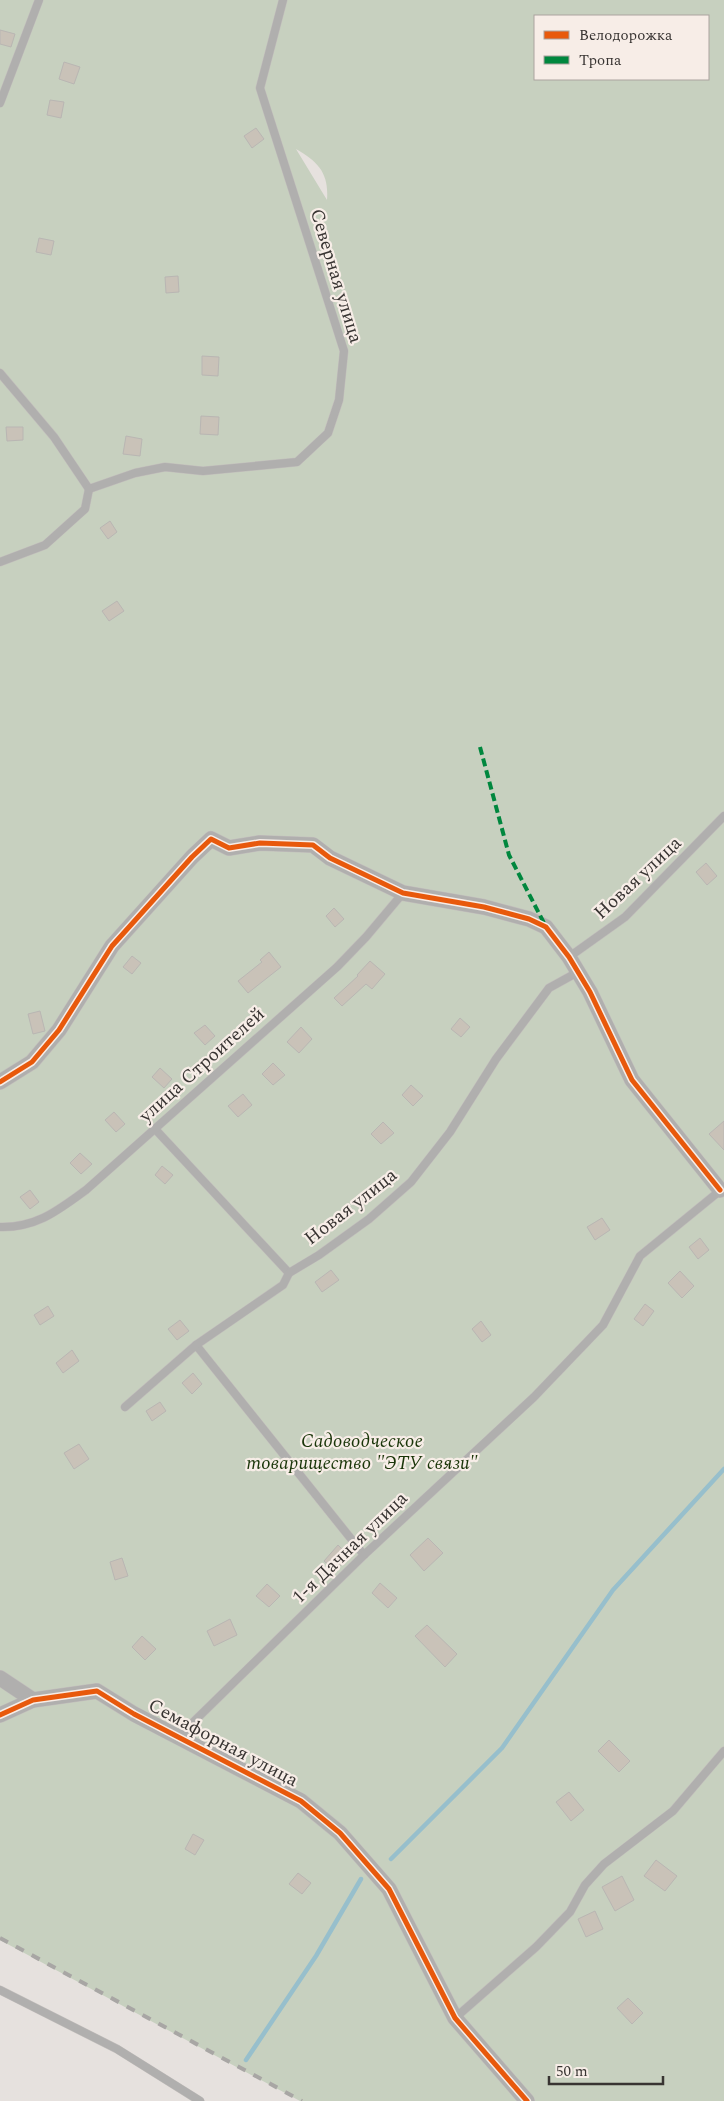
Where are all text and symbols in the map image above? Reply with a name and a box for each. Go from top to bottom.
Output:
legend [534,15,709,80]
text: Велодорожка [579,24,673,47]
text: Тропа [579,49,622,72]
street label: Северная улица [302,205,370,347]
street label: Новая улица [587,829,689,927]
street label: улица Строителей [132,1000,271,1130]
street label: Новая улица [298,1161,404,1253]
park label: Садоводческое товарищество "ЭТУ связи" [246,1427,478,1478]
street label: 1-я Дачная улица [285,1484,415,1611]
street label: Семафорная улица [143,1691,304,1795]
scale bar [549,2054,663,2086]
text: 50 m [556,2060,588,2083]

